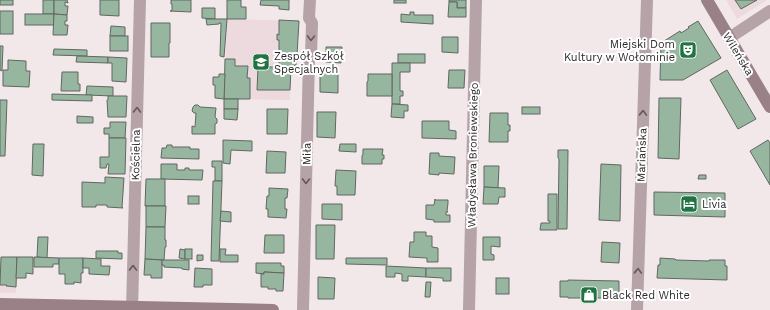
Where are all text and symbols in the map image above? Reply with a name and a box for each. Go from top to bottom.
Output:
street label: Wileńska [720,30,756,78]
one-way arrow [307,35,316,41]
place label: Miejski Dom Kultury w Wołominie [564,38,675,64]
theatre icon: Miejski Dom Kultury w Wołominie [678,40,698,60]
place label: Zespół Szkół Specjalnych [274,50,344,76]
school or university icon: Zespół Szkół Specjalnych [251,52,271,72]
street label: Władysława Broniewskiego [465,82,481,228]
one-way arrow [133,107,142,113]
one-way arrow [639,110,648,116]
street label: Mariańska [635,128,649,182]
street label: Kościelna [129,129,143,181]
street label: Miła [300,143,314,165]
one-way arrow [302,178,310,184]
hotel icon: Livia [679,194,699,214]
place label: Livia [702,198,726,211]
one-way arrow [129,265,138,271]
one-way arrow [634,268,643,274]
shop icon: Black Red White [579,285,599,305]
place label: Black Red White [602,289,690,302]

